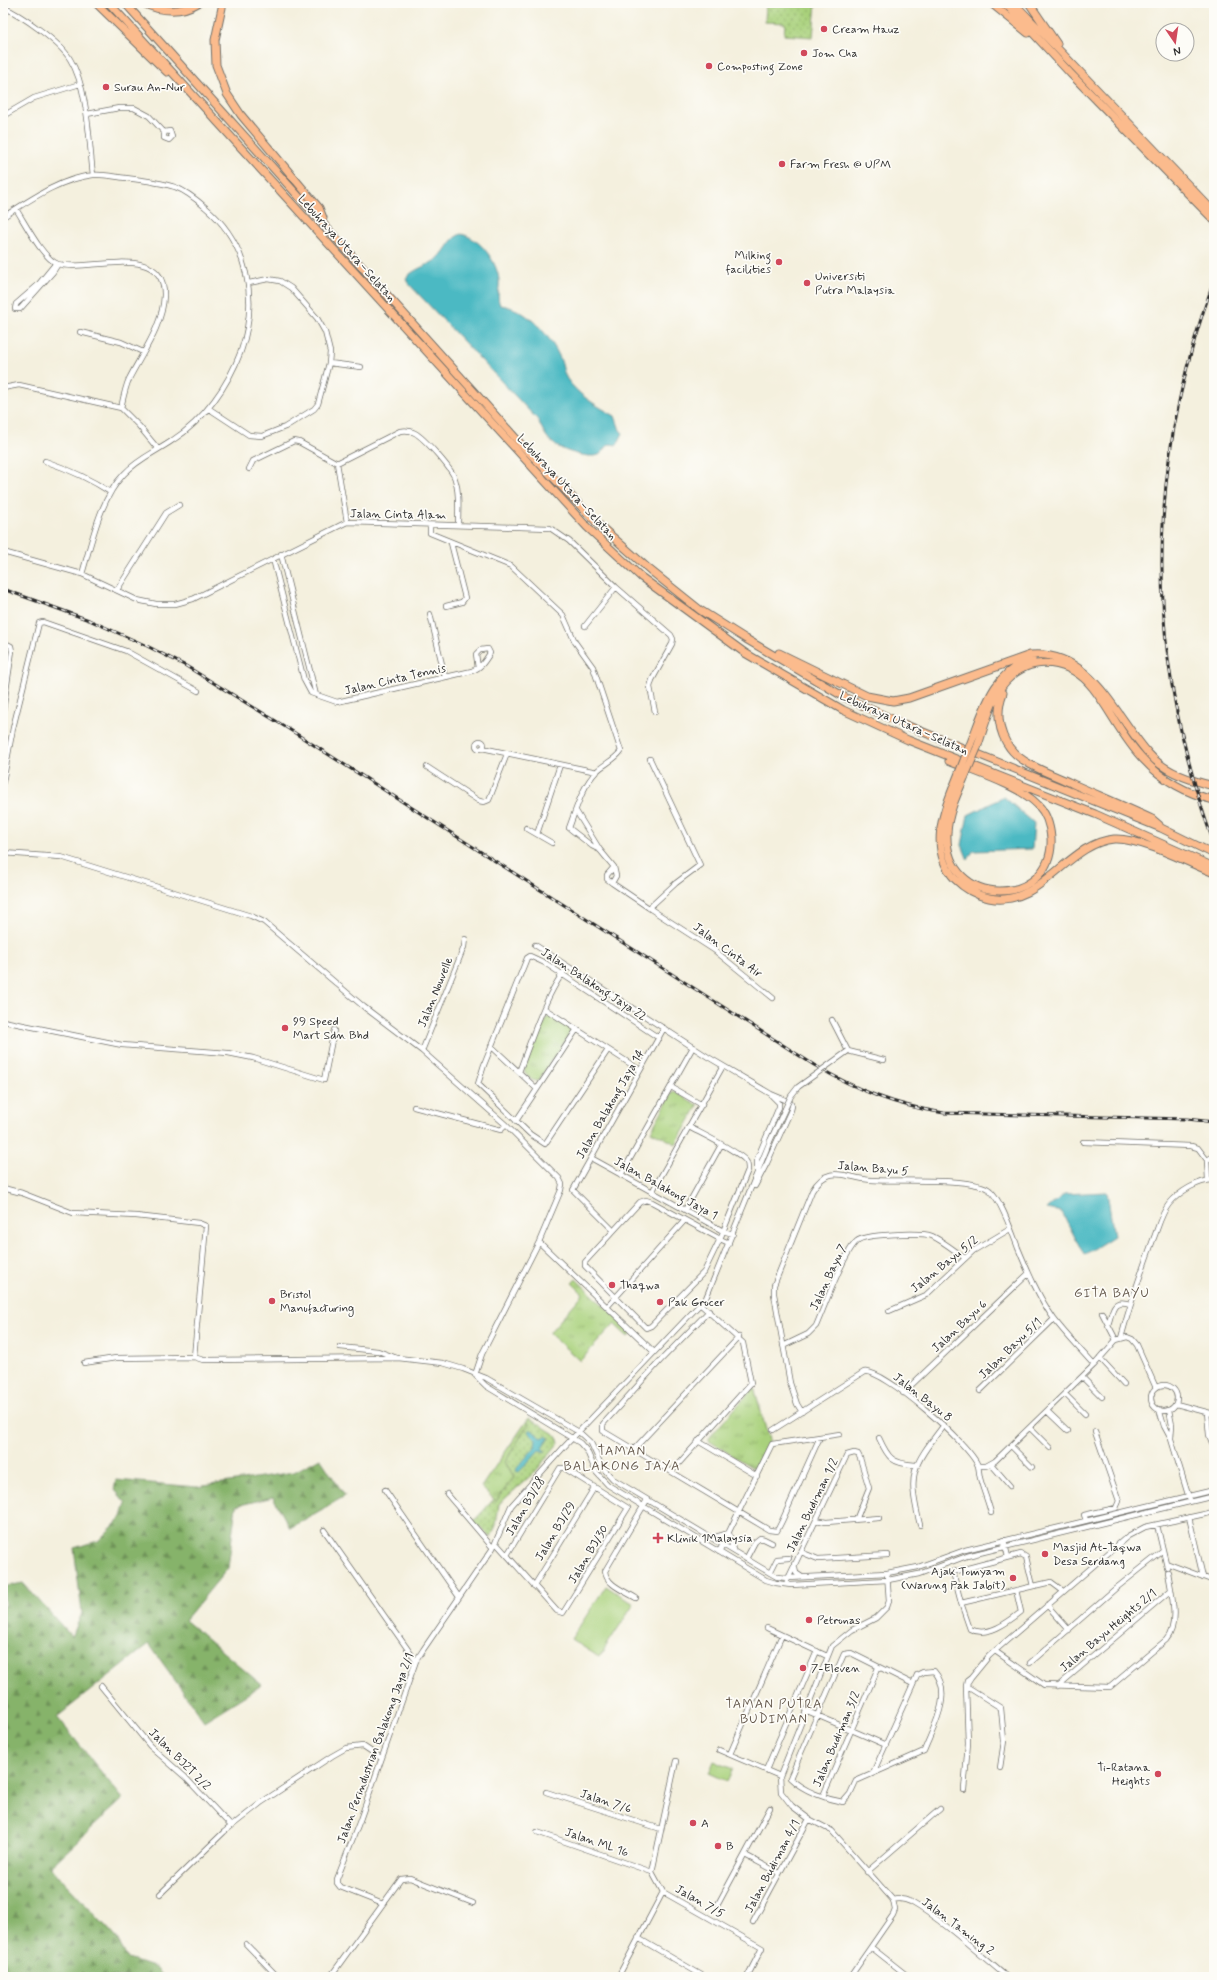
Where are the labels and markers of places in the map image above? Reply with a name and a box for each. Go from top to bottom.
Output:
place label: Cream Hauz [832,22,900,38]
marker: Cream Hauz [819,24,829,34]
place label: Jom Cha [812,46,858,62]
marker: Jom Cha [799,48,809,58]
place label: Composting Zone [717,59,803,76]
marker: Composting Zone [704,61,714,71]
place label: Surau An-Nur [114,80,185,96]
marker: Surau An-Nur [101,82,111,92]
place label: Farm Fresh @ UPM [790,157,891,173]
marker: Farm Fresh @ UPM [777,159,787,169]
place label: Milking facilities [725,248,772,278]
marker: Milking facilities [774,257,784,267]
place label: Universiti Putra Malaysia [815,269,895,299]
marker: Universiti Putra Malaysia [802,278,812,288]
place label: 99 Speed Mart Sdn Bhd [293,1014,369,1044]
marker: 99 Speed Mart Sdn Bhd [280,1023,290,1033]
place label: Thaqwa [620,1278,660,1294]
marker: Thaqwa [607,1280,617,1290]
place label: Bristol Manufacturing [280,1287,354,1317]
place label: Pak Grocer [668,1295,725,1311]
marker: Bristol Manufacturing [267,1296,277,1306]
marker: Pak Grocer [655,1297,665,1307]
place label: Klinik 1Malaysia [667,1531,753,1547]
marker: Klinik 1Malaysia [652,1532,664,1544]
place label: Masjid At-Taqwa Desa Serdang [1053,1540,1141,1570]
marker: Masjid At-Taqwa Desa Serdang [1040,1549,1050,1559]
place label: Ajak Tomyam (Warung Pak Jabit) [901,1564,1006,1594]
marker: Ajak Tomyam (Warung Pak Jabit) [1008,1573,1018,1583]
place label: Petronas [817,1613,860,1629]
marker: Petronas [804,1615,814,1625]
place label: 7-Eleven [811,1661,861,1677]
marker: 7-Eleven [798,1663,808,1673]
place label: Ti-Ratana Heights [1097,1760,1151,1790]
marker: Ti-Ratana Heights [1153,1769,1163,1779]
place label: A [701,1816,709,1832]
marker: A [688,1818,698,1828]
place label: B [726,1839,734,1855]
marker: B [713,1841,723,1851]

